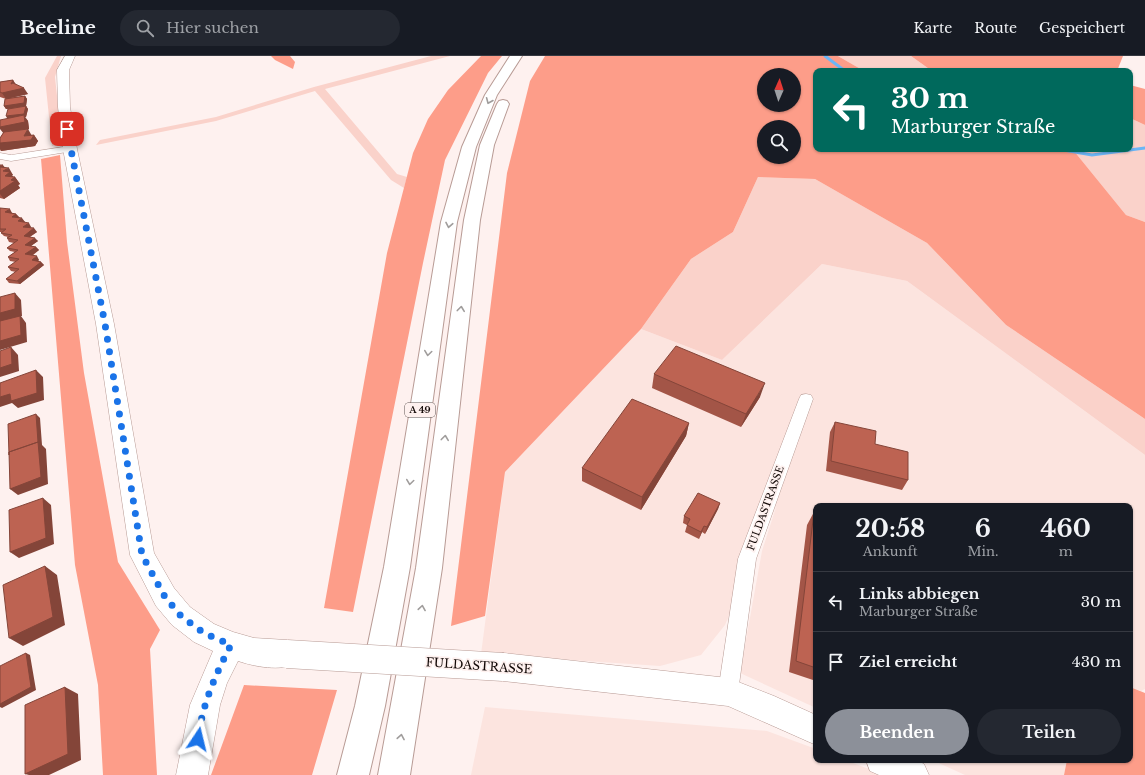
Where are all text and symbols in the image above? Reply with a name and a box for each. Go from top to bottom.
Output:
search box [120,10,400,46]
text: Beeline [20,16,96,39]
icon: search [134,17,156,39]
text: Hier suchen [166,18,259,37]
text: Karte [914,19,952,37]
text: Route [974,19,1017,37]
text: Gespeichert [1039,19,1125,37]
north arrow [757,68,801,112]
map controls [757,68,801,164]
text: 30 m [891,81,968,116]
icon: left [825,84,877,136]
one-way arrow [485,98,493,105]
pin [50,112,84,146]
text: Marburger Straße [891,116,1055,138]
icon: arrive [56,118,78,140]
button: search [757,120,801,164]
one-way arrow [445,222,454,228]
one-way arrow [456,306,465,312]
one-way arrow [424,350,433,356]
road number: A 49 [405,403,435,417]
one-way arrow [440,435,449,441]
street label: FULDASTRASSE [744,464,787,552]
one-way arrow [406,479,415,485]
text: 20:58 [855,514,925,543]
text: 6 [975,514,991,543]
text: 460 [1041,514,1091,543]
text: Ankunft [863,543,918,560]
text: Min. [967,543,998,560]
text: m [1059,543,1073,560]
text: Links abbiegen [859,584,979,603]
icon: left [825,591,847,613]
text: 30 m [1081,592,1121,611]
text: Marburger Straße [859,603,978,620]
one-way arrow [417,605,426,612]
icon: arrive [825,651,847,673]
text: Ziel erreicht [859,652,957,671]
text: 430 m [1072,652,1121,671]
street label: FULDASTRASSE [425,654,533,677]
button: Beenden [825,709,969,755]
button: Teilen [977,709,1121,755]
position arrow [177,718,219,760]
one-way arrow [396,734,404,740]

